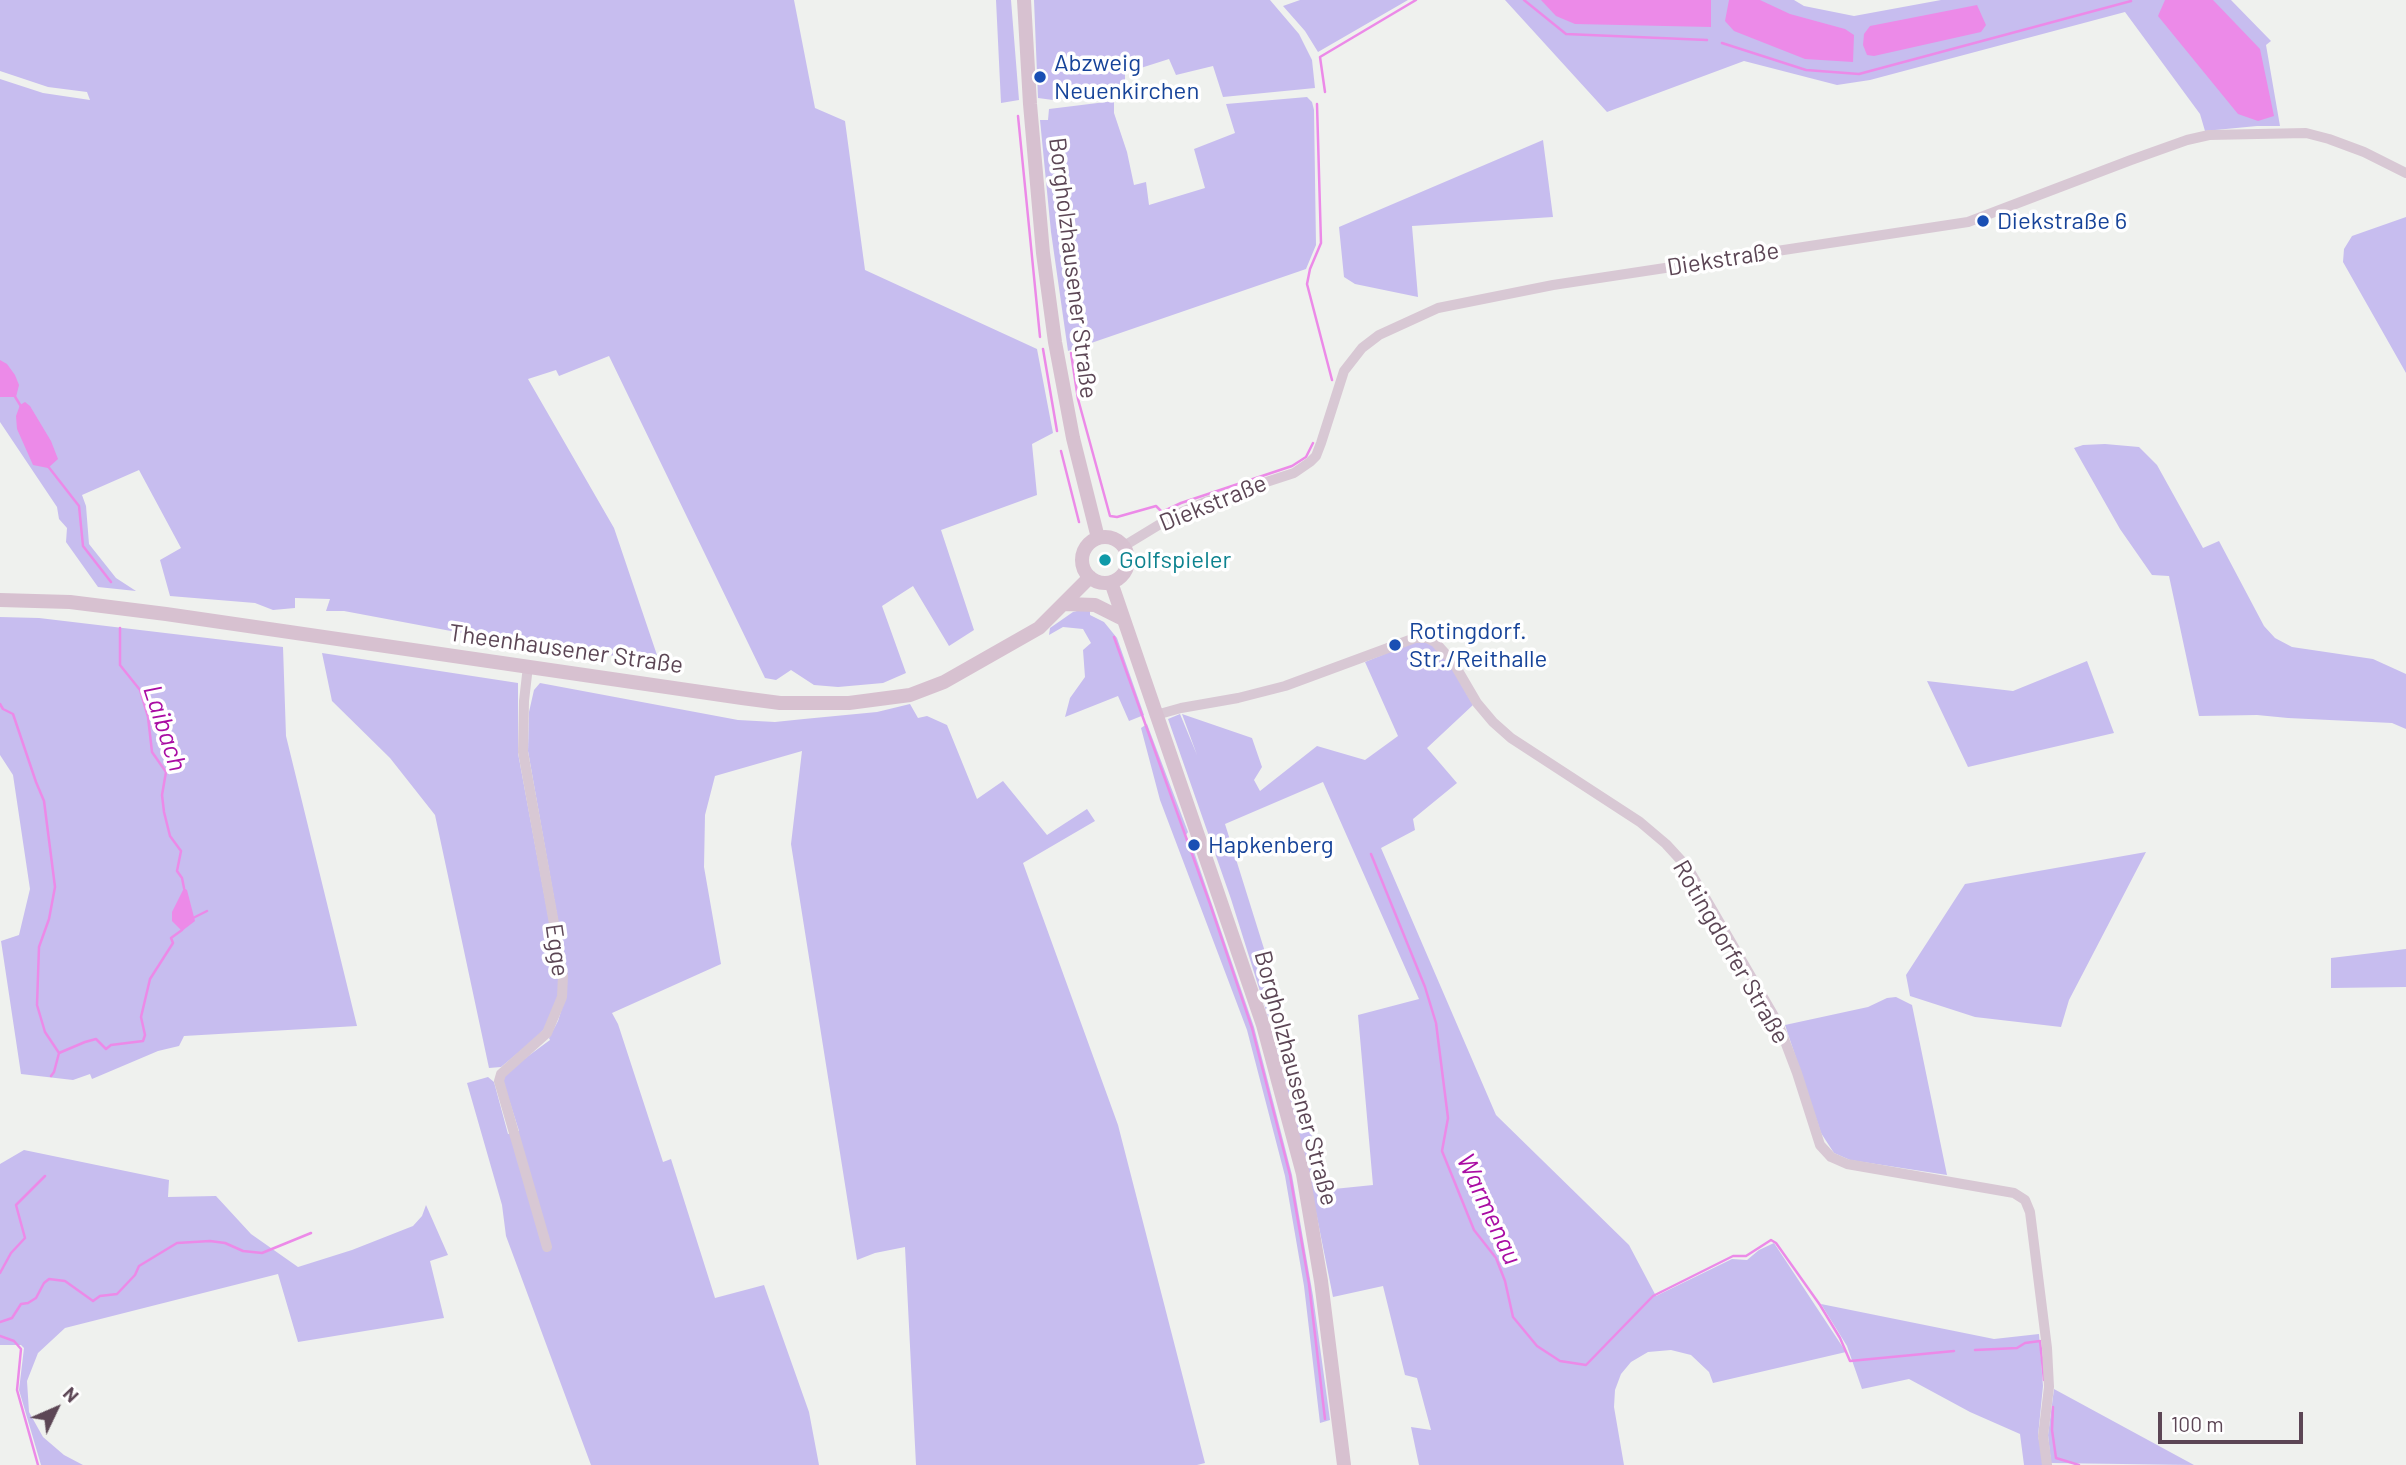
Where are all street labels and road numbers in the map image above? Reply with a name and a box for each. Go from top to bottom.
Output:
street label: Borgholzhausener Straße [1043,136,1103,400]
street label: Diekstraße [1665,236,1781,282]
street label: Diekstraße [1155,468,1271,538]
street label: Theenhausener Straße [447,618,685,680]
street label: Rotingdorfer Straße [1667,855,1795,1049]
street label: Egge [539,922,575,978]
street label: Borgholzhausener Straße [1248,947,1344,1209]

